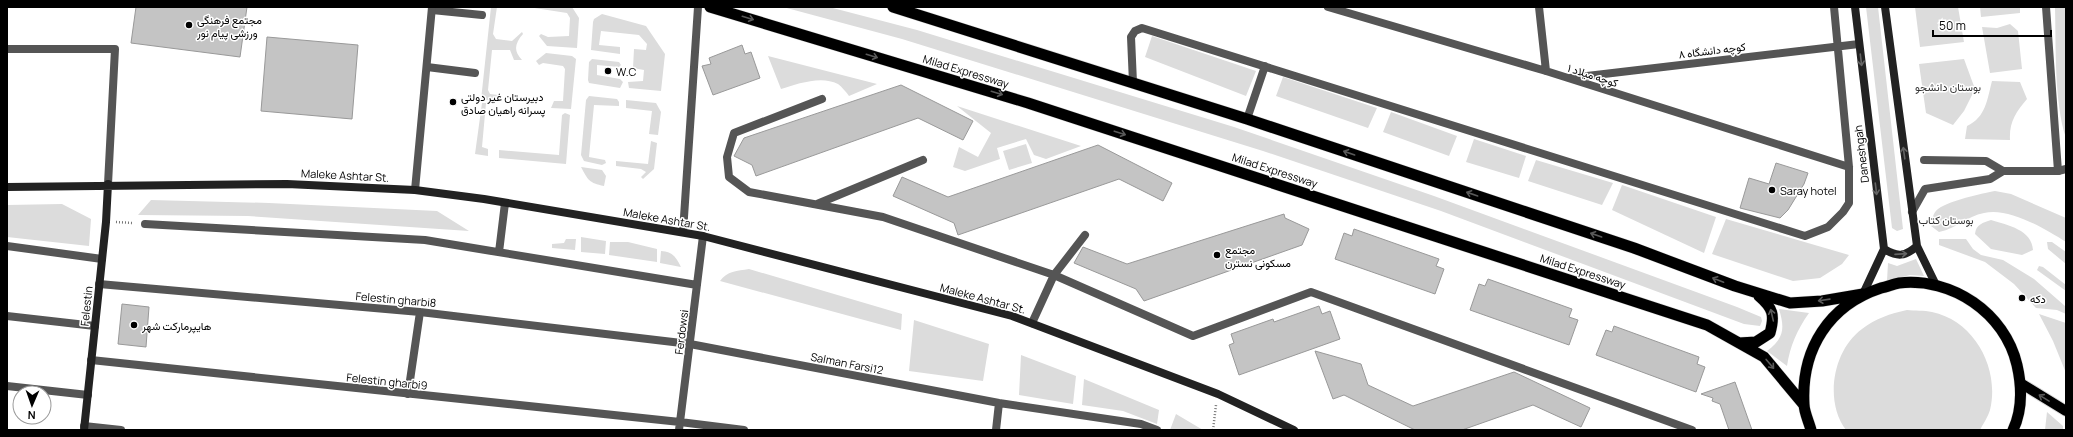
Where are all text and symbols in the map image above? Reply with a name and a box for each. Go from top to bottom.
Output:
place label: مجتمع فرهنگی ورزشی پیام نور [196,12,262,41]
scale bar [1933,12,2051,38]
one-way arrow [741,15,754,22]
text: 50 m [1939,17,1966,34]
marker: مجتمع فرهنگی ورزشی پیام نور [184,20,194,30]
street label: کوچه دانشگاه ۸ [1678,38,1747,63]
street label: Milad Expressway [921,51,1011,91]
one-way arrow [866,53,879,60]
one-way arrow [1857,53,1865,66]
street label: کوچه میلاد ۱ [1566,60,1620,91]
place label: W.C [616,64,636,79]
marker: W.C [603,66,613,76]
park label: بوستان دانشجو [1915,79,1981,94]
place label: دبیرستان غیر دولتی پسرانه راهیان صادق [461,89,545,118]
one-way arrow [990,90,1003,97]
marker: دبیرستان غیر دولتی پسرانه راهیان صادق [448,97,458,107]
street label: Daneshgah [1850,124,1872,184]
one-way arrow [1114,130,1127,137]
one-way arrow [1901,147,1908,160]
street label: Milad Expressway [1230,149,1320,191]
one-way arrow [1343,149,1356,156]
street label: Maleke Ashtar St. [301,165,389,185]
one-way arrow [1872,182,1880,195]
place label: Saray hotel [1780,183,1837,198]
marker: Saray hotel [1767,185,1777,195]
one-way arrow [1466,190,1479,197]
street label: Maleke Ashtar St. [622,204,712,234]
park label: بوستان کتاب [1918,212,1974,227]
one-way arrow [1590,231,1602,239]
place label: مجتمع مسکونی نسترن [1225,242,1291,270]
marker: مجتمع مسکونی نسترن [1212,250,1222,260]
street label: Milad Expressway [1538,250,1628,292]
one-way arrow [1894,250,1907,258]
one-way arrow [1712,275,1724,283]
street label: Maleke Ashtar St. [938,279,1028,317]
street label: Felestin [76,285,96,327]
street label: Felestin gharbi8 [355,288,437,310]
place label: دکه [2030,291,2046,306]
marker: دکه [2017,293,2027,303]
one-way arrow [1818,297,1831,304]
street label: Ferdowsi [671,309,691,355]
one-way arrow [1767,309,1775,322]
place label: هایپرمارکت شهر [141,318,212,334]
marker: هایپرمارکت شهر [129,320,139,330]
street label: Salman Farsi12 [809,349,885,377]
one-way arrow [1766,359,1775,370]
street label: Felestin gharbi9 [346,369,428,393]
north arrow [12,385,52,425]
one-way arrow [2038,393,2050,401]
text: N [27,408,36,423]

